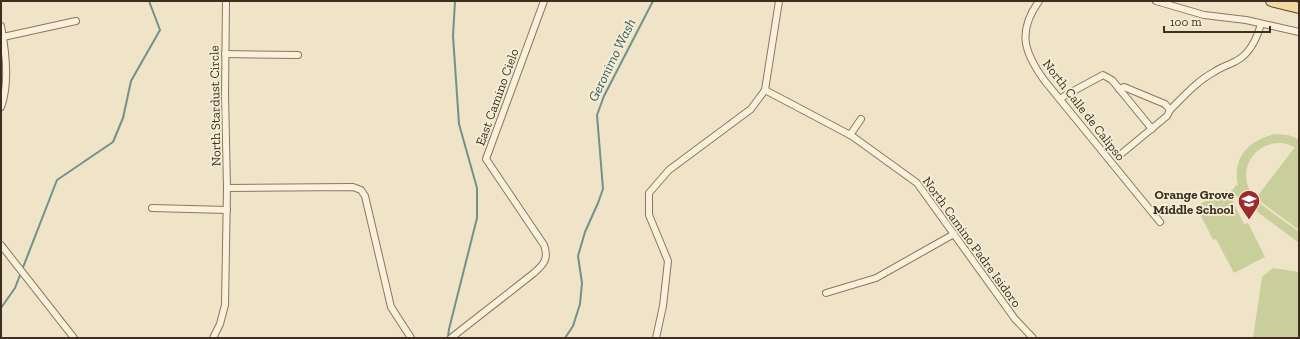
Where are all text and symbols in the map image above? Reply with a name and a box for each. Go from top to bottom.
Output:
scale bar [1164,8,1270,34]
text: 100 m [1170,15,1202,29]
water label: Geronimo Wash [585,16,639,104]
street label: North Stardust Circle [206,45,224,167]
street label: East Camino Cielo [472,46,522,148]
street label: North Calle de Calipso [1040,56,1128,164]
street label: North Camino Padre Isidoro [920,174,1025,310]
place label: Orange Grove Middle School [1153,187,1235,217]
school or university icon: Orange Grove Middle School [1236,188,1262,221]

